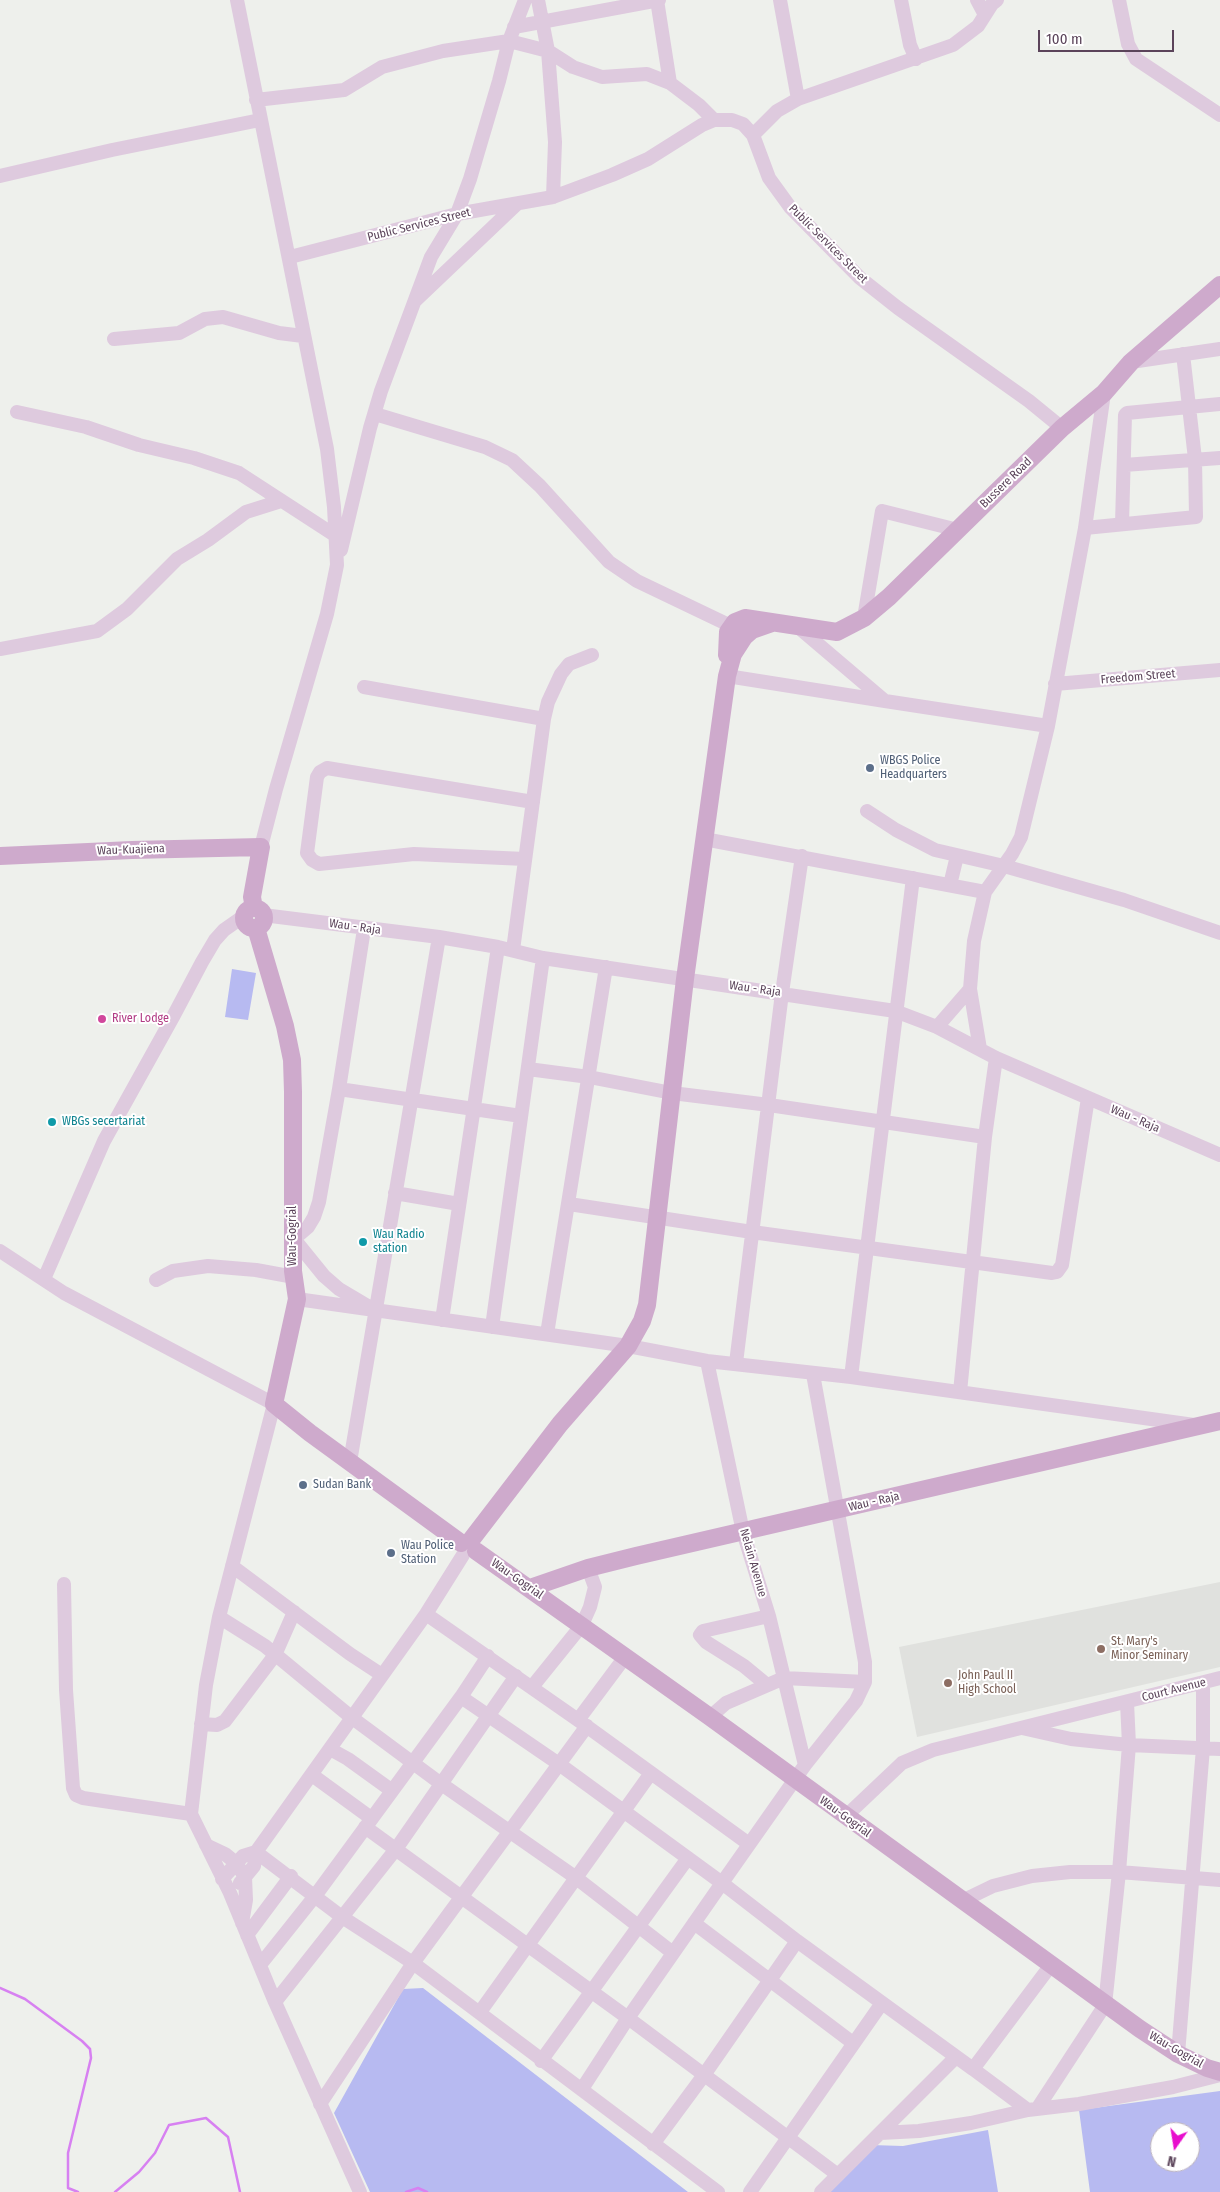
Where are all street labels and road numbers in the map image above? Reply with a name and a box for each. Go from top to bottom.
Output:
street label: Public Services Street [786,202,870,286]
street label: Public Services Street [366,205,472,245]
street label: Bussere Road [977,455,1035,511]
street label: Freedom Street [1100,667,1176,687]
street label: Wau-Kuajiena [97,842,165,858]
street label: Wau - Raja [328,916,382,938]
street label: Wau - Raja [728,978,782,1000]
street label: Wau - Raja [1108,1102,1162,1136]
street label: Wau-Gogrial [286,1206,300,1266]
street label: Wau - Raja [847,1489,901,1515]
street label: Nelain Avenue [736,1527,770,1599]
street label: Wau-Gogrial [488,1556,546,1602]
street label: Court Avenue [1141,1675,1207,1705]
street label: Wau-Gogrial [816,1793,874,1841]
street label: Wau-Gogrial [1146,2029,1206,2071]

